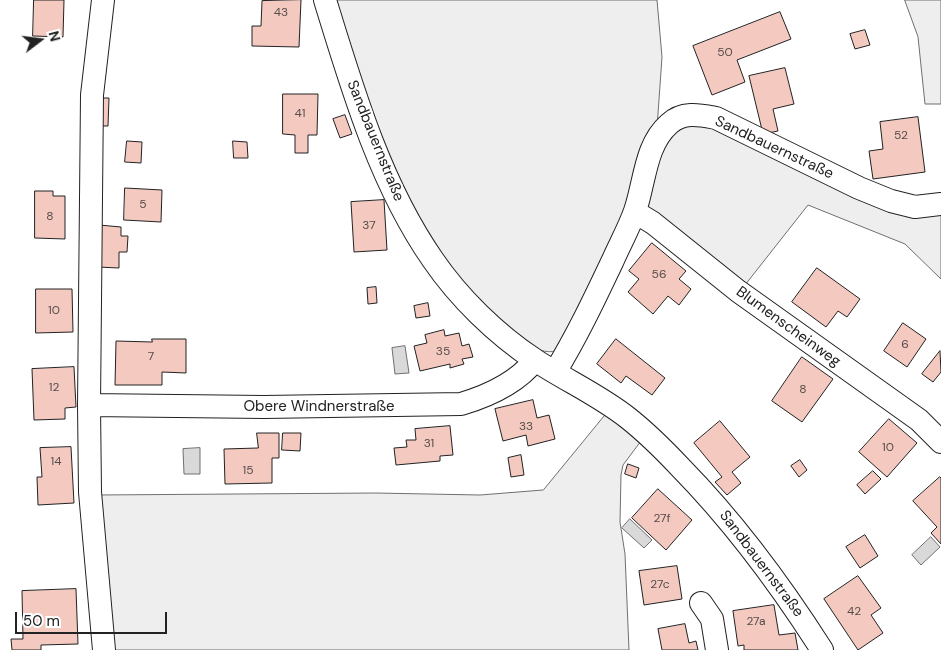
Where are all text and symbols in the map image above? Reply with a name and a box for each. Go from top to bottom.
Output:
house number: 43 [274,6,288,20]
north arrow [15,15,65,65]
text: N [44,29,65,43]
house number: 50 [717,46,733,60]
street label: Sandbauernstraße [343,78,407,204]
house number: 41 [294,107,306,121]
street label: Sandbauernstraße [712,113,836,183]
house number: 52 [894,129,908,143]
house number: 5 [139,198,147,212]
house number: 8 [46,210,54,224]
house number: 37 [362,219,376,233]
house number: 56 [652,268,666,282]
street label: Blumenscheinweg [732,283,844,371]
house number: 10 [48,304,60,318]
house number: 6 [901,338,909,352]
house number: 35 [436,345,450,359]
house number: 7 [148,350,154,364]
house number: 12 [49,381,59,395]
house number: 8 [799,383,807,397]
street label: Obere Windnerstraße [243,398,395,416]
house number: 33 [519,420,533,434]
house number: 31 [424,437,434,451]
house number: 10 [882,441,894,455]
house number: 14 [50,455,62,469]
house number: 15 [242,464,254,478]
street label: Sandbauernstraße [715,507,807,621]
house number: 27f [653,512,671,526]
house number: 27c [650,578,670,592]
scale bar [18,602,170,634]
house number: 42 [847,605,861,619]
text: 50 m [23,611,60,631]
house number: 27a [746,615,766,629]

